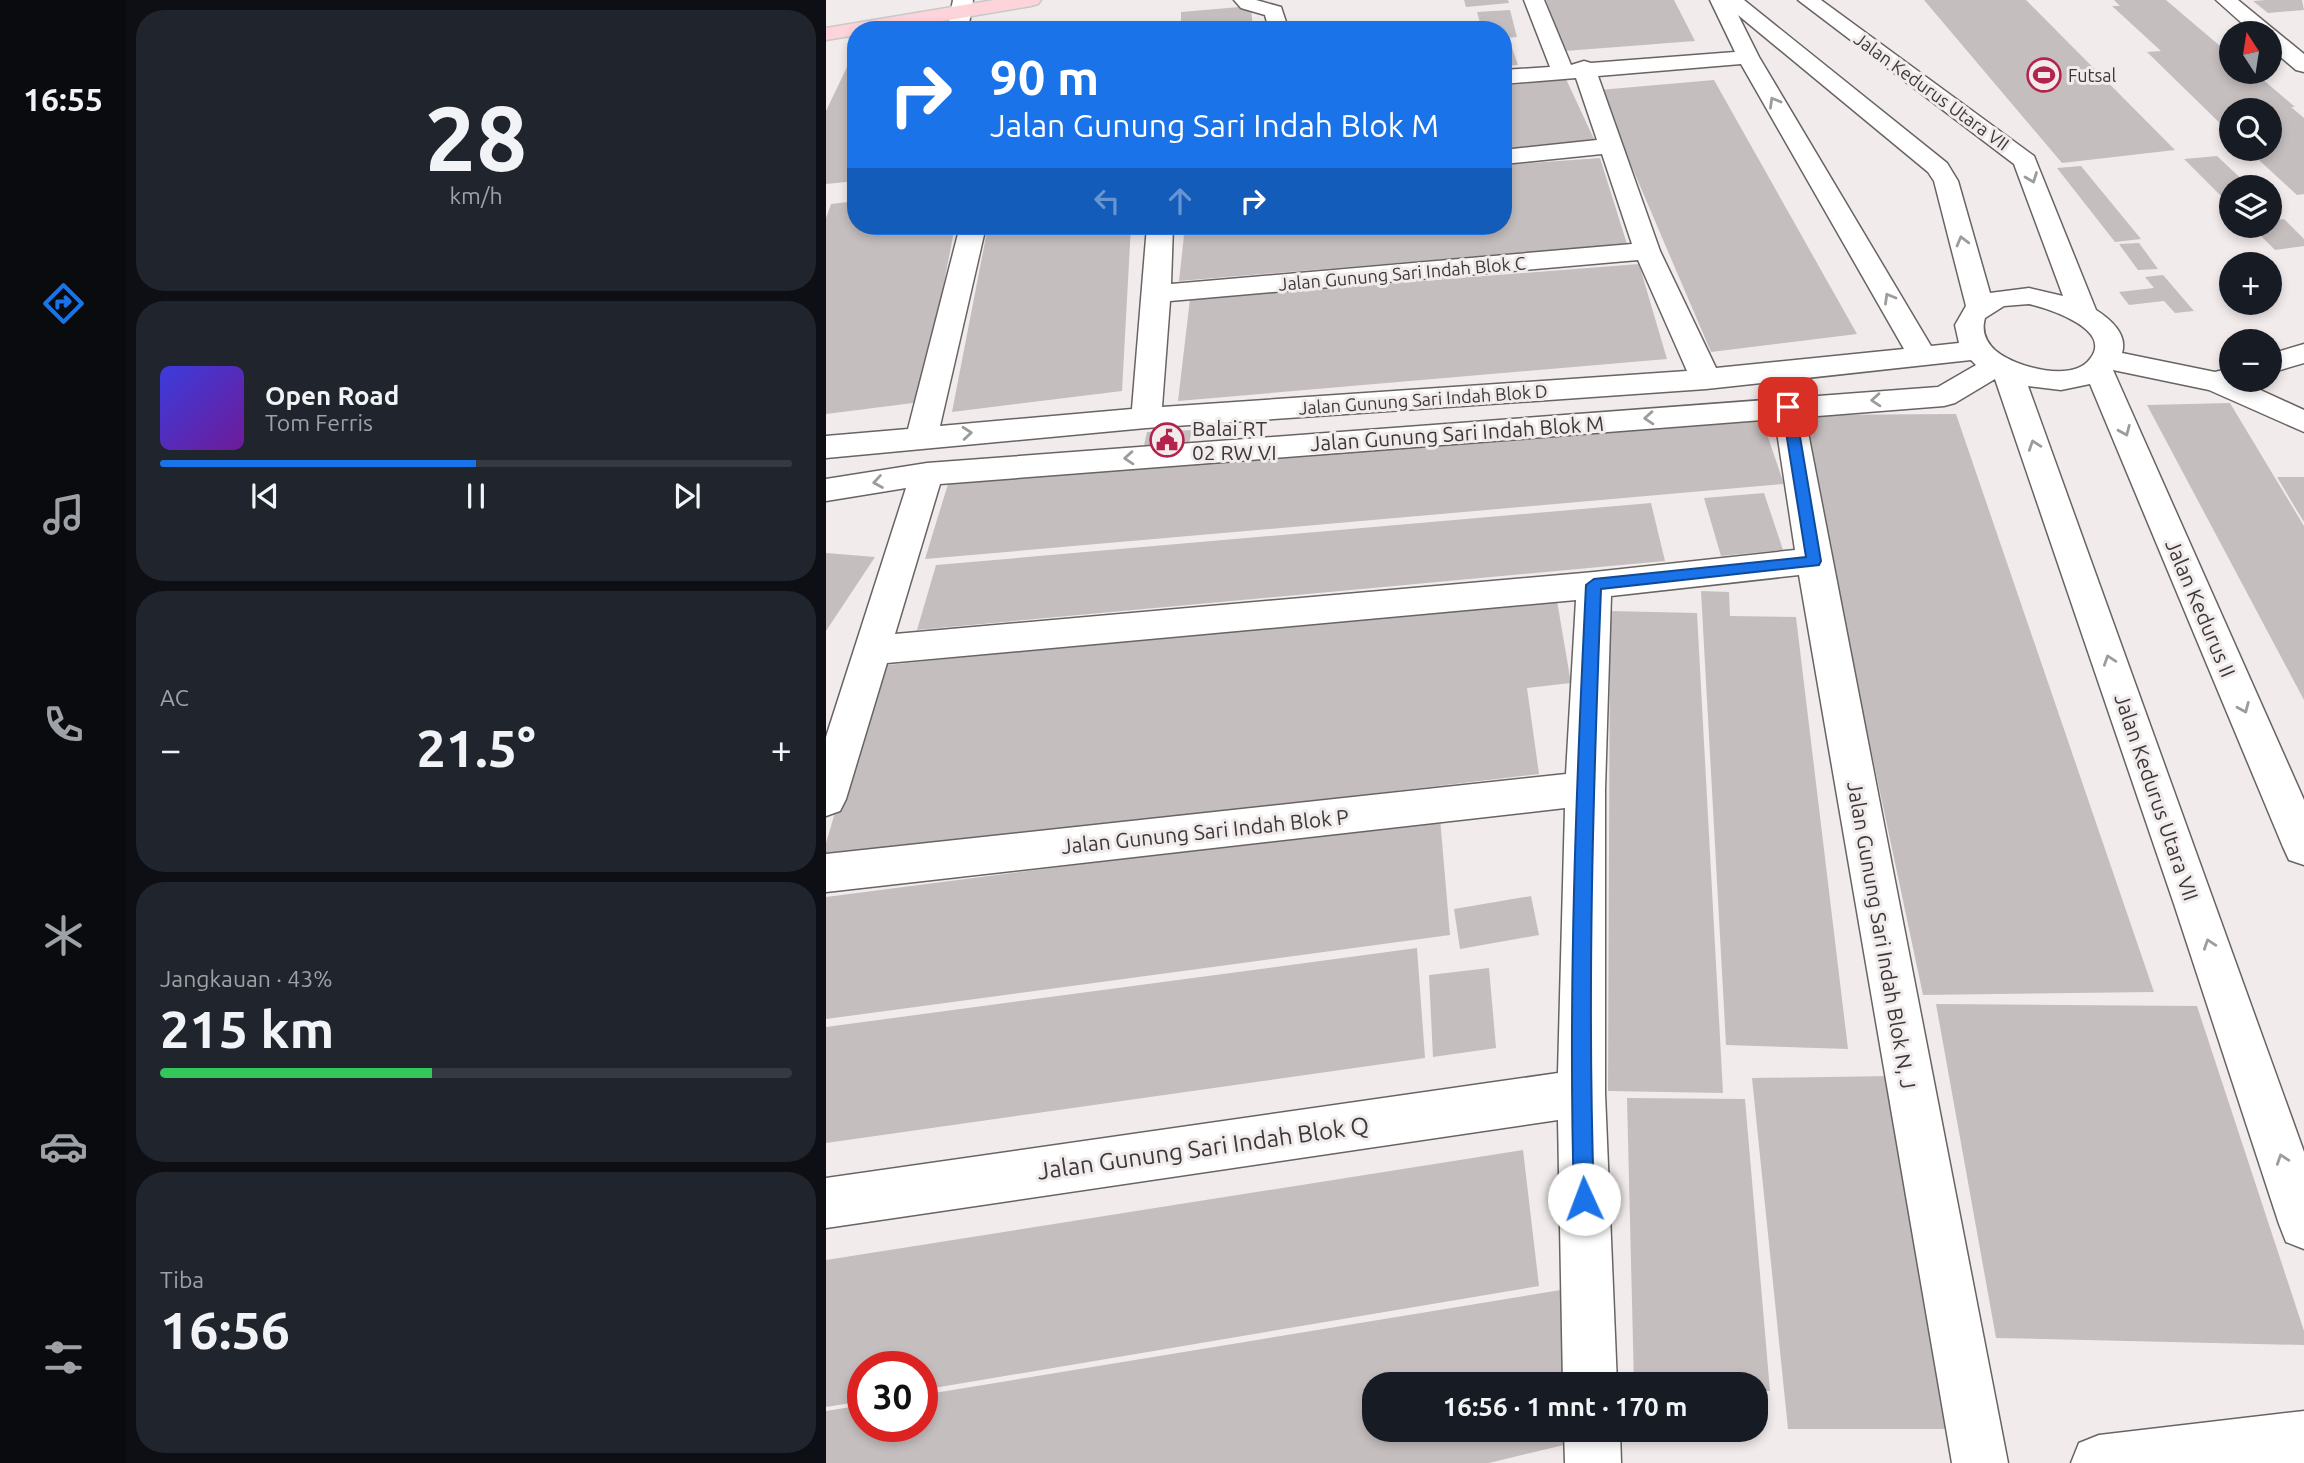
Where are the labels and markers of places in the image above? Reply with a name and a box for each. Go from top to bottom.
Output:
sports icon: Futsal [2025,56,2063,94]
place label: Futsal [2068,65,2117,85]
pin [1758,377,1818,437]
place label: Balai RT 02 RW VI [1192,416,1277,464]
public building icon: Balai RT 02 RW VI [1148,421,1186,459]

